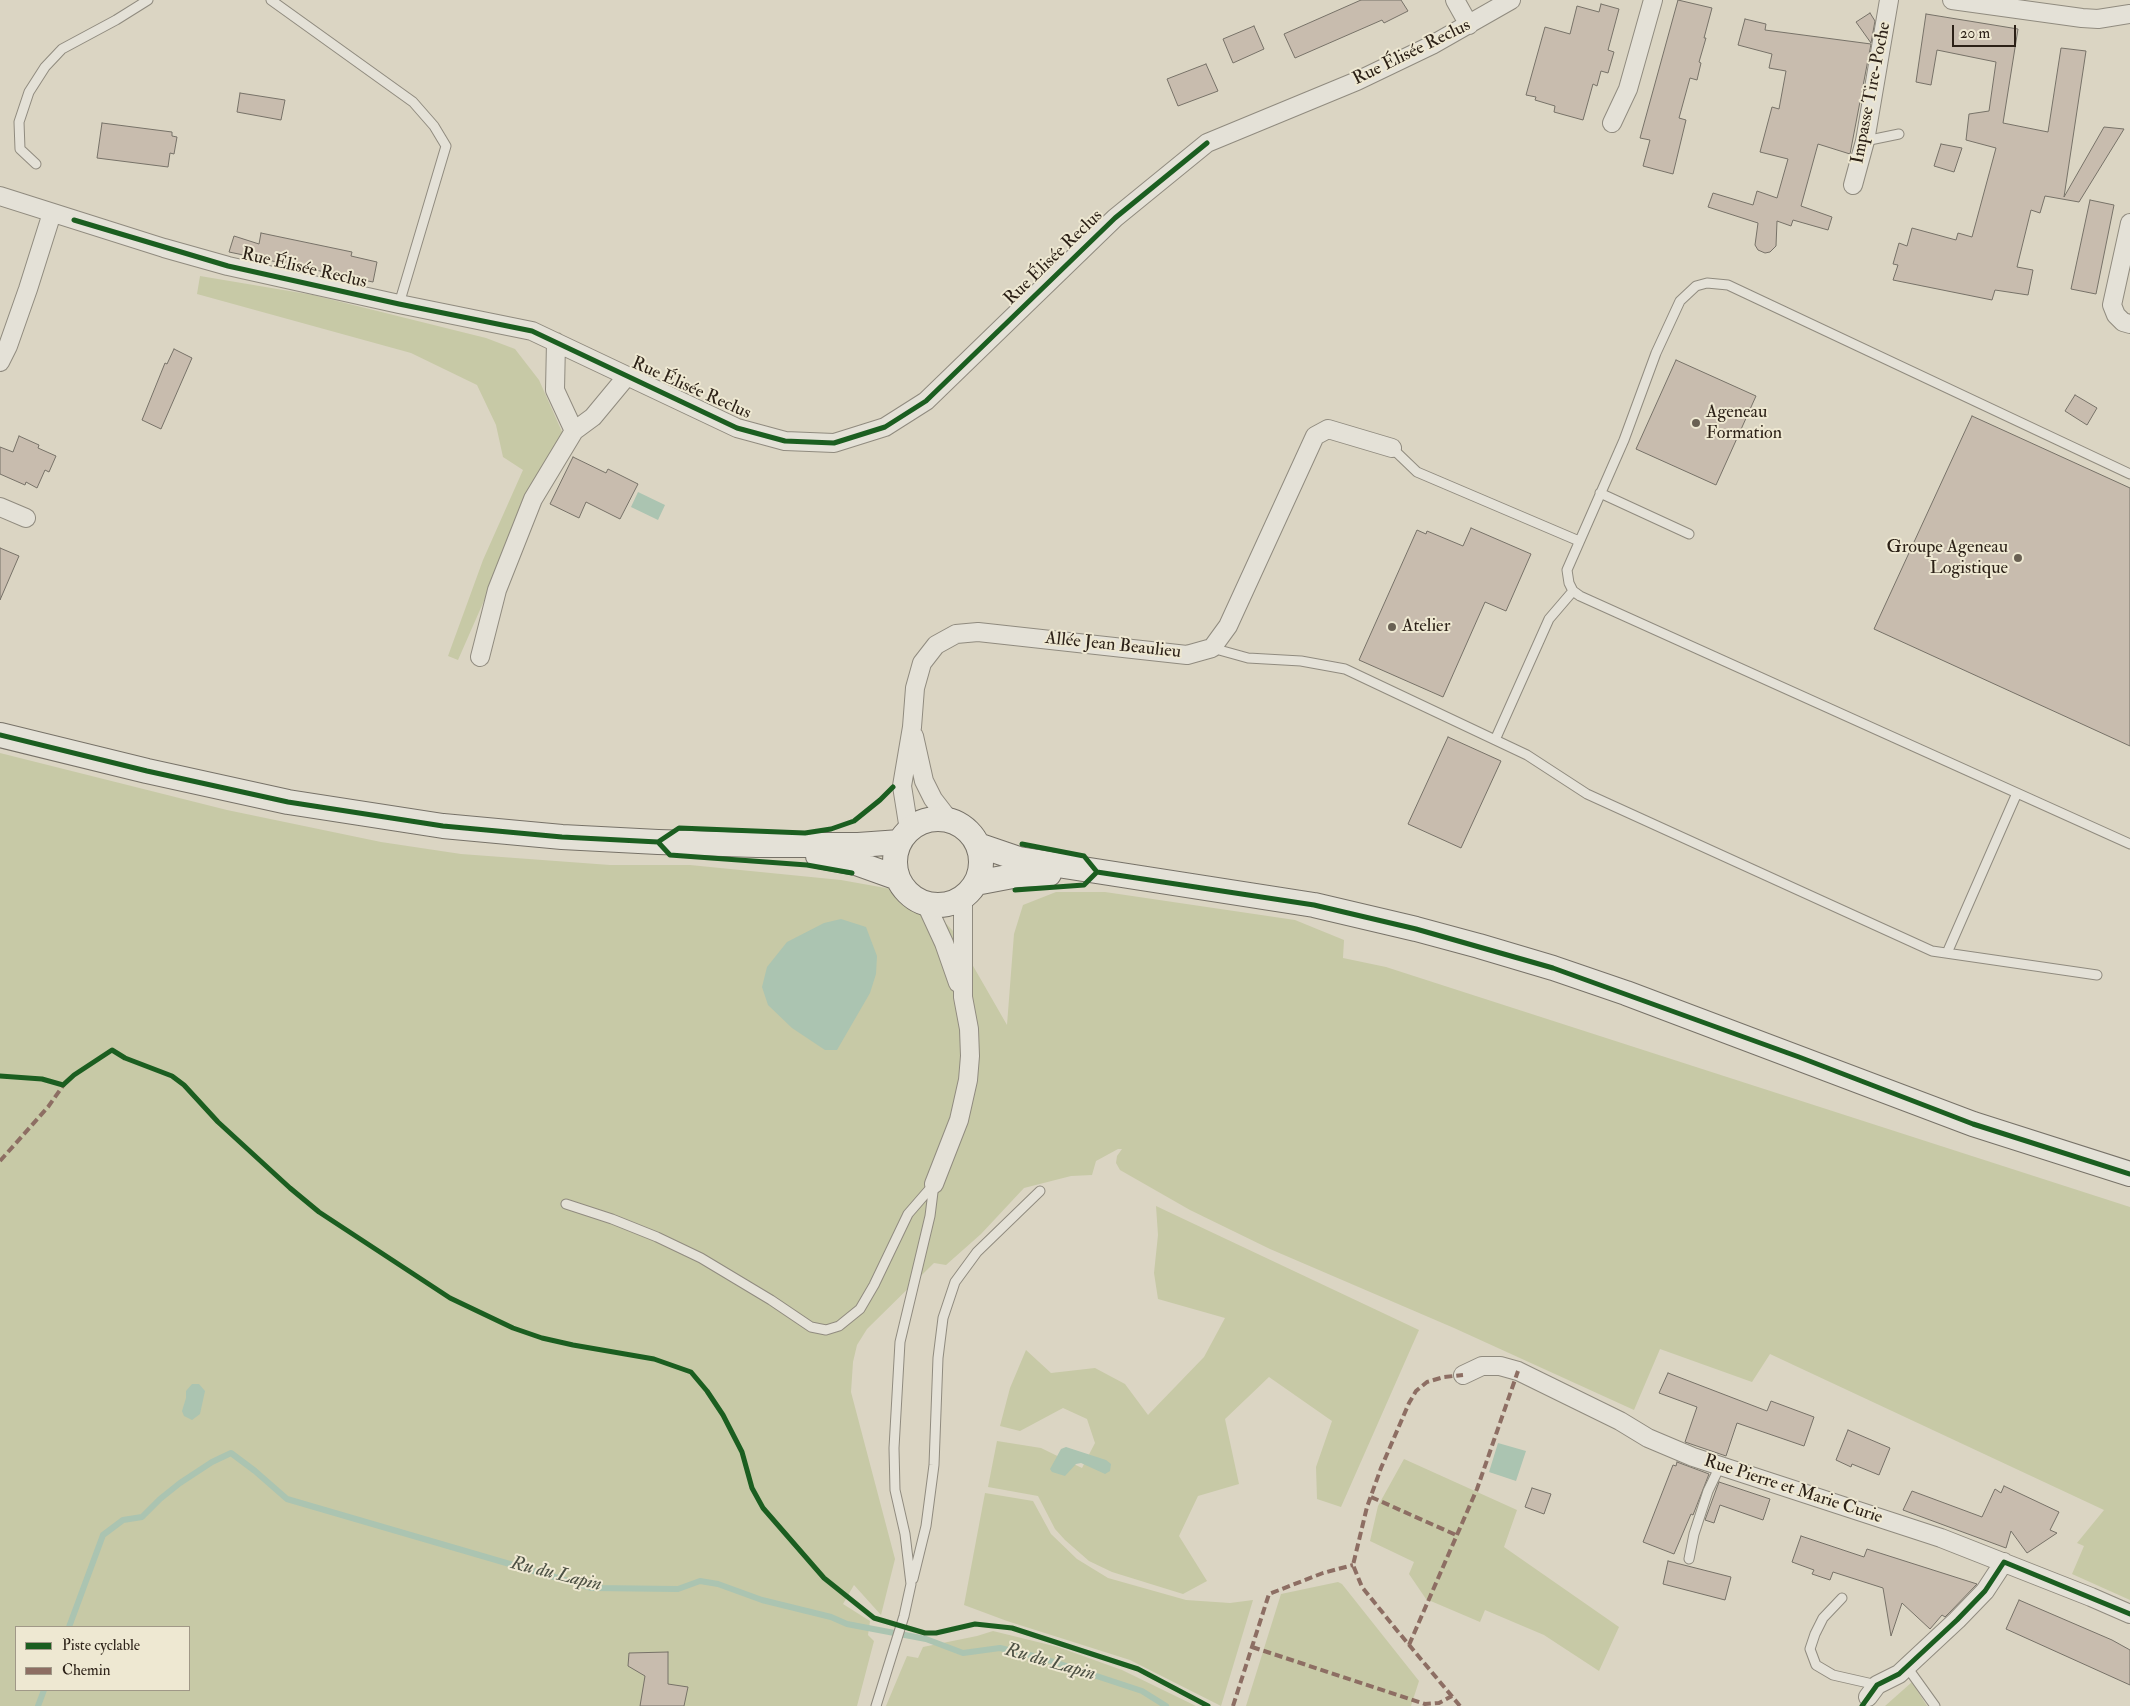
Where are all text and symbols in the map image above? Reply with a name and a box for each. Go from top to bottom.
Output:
street label: Rue Élisée Reclus [1350,15,1474,91]
scale bar [1955,15,2019,47]
street label: Impasse Tire-Poche [1848,20,1896,166]
text: 20 m [1960,24,1990,43]
street label: Rue Élisée Reclus [1000,206,1108,310]
street label: Rue Élisée Reclus [239,244,369,294]
street label: Rue Élisée Reclus [628,353,754,425]
place label: Ageneau Formation [1706,402,1782,444]
marker: Ageneau Formation [1690,417,1702,429]
place label: Groupe Ageneau Logistique [1886,537,2008,580]
marker: Groupe Ageneau Logistique [2012,552,2024,564]
place label: Atelier [1402,616,1450,638]
marker: Atelier [1386,621,1398,633]
street label: Allée Jean Beaulieu [1044,628,1182,664]
street label: Rue Pierre et Marie Curie [1701,1451,1885,1529]
water label: Ru du Lapin [508,1553,604,1597]
legend [15,1626,190,1691]
text: Piste cyclable [62,1636,140,1655]
water label: Ru du Lapin [1002,1639,1098,1687]
text: Chemin [62,1661,111,1680]

